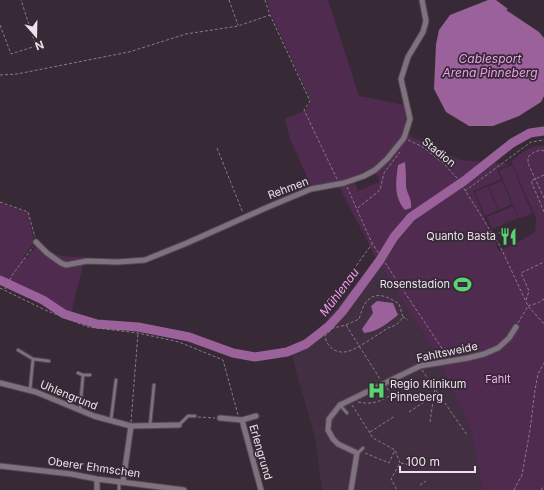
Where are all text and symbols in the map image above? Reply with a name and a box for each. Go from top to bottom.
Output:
north arrow [16,16,56,56]
text: N [33,37,46,53]
water label: Cablesport Arena Pinneberg [442,51,537,80]
street label: Stadion [419,134,459,170]
street label: Rehmen [266,174,310,202]
restaurant icon: Quanto Basta [499,226,519,246]
place label: Quanto Basta [426,229,496,243]
water label: Mühlenau [316,265,362,319]
sports icon: Rosenstadion [453,274,473,294]
place label: Rosenstadion [380,277,450,291]
street label: Fahltsweide [415,339,479,365]
park label: Fahlt [485,372,511,386]
street label: Uhlengrund [38,377,100,413]
place label: Regio Klinikum Pinneberg [390,377,467,404]
hospital icon: Regio Klinikum Pinneberg [367,380,387,400]
street label: Erlengrund [246,423,276,481]
scale bar [400,448,475,474]
street label: Oberer Ehmschen [47,454,141,480]
text: 100 m [406,454,440,469]

